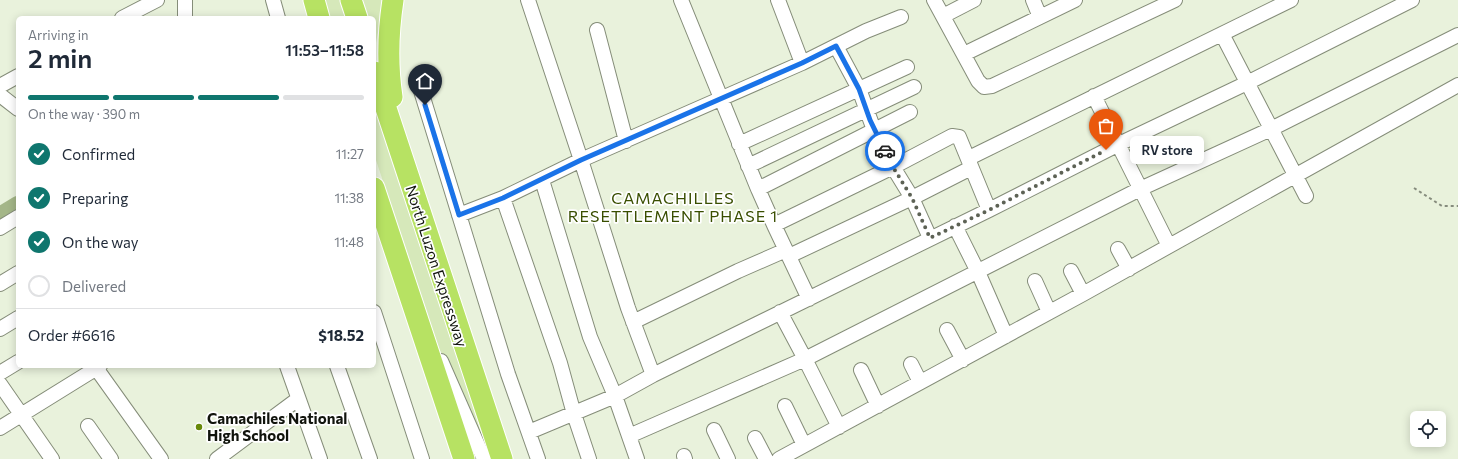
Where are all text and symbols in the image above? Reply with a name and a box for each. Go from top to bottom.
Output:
text: Arriving in [28,27,88,43]
text: 11:53–11:58 [285,41,364,59]
text: 2 min [28,42,92,73]
pin [408,64,442,105]
icon: home [414,70,436,92]
text: On the way · 390 m [28,106,140,122]
pin [1089,109,1123,150]
icon: bag [1095,115,1117,137]
courier [865,131,905,171]
callout: RV store [1130,136,1204,164]
icon: car [874,140,896,162]
text: RV store [1141,142,1193,158]
icon: check [28,143,50,165]
text: Confirmed [62,145,135,163]
text: 11:27 [336,146,364,162]
street label: North Luzon Expressway [402,183,472,349]
icon: check [28,187,50,209]
district label: CAMACHILLES RESETTLEMENT PHASE 1 [568,188,778,225]
text: Preparing [62,189,128,207]
text: 11:38 [335,190,364,206]
icon: check [28,231,50,253]
text: On the way [62,233,139,251]
text: 11:48 [334,234,364,250]
text: Delivered [62,277,126,295]
text: Order #6616 [28,326,115,344]
text: $18.52 [318,326,364,344]
place label: Camachiles National High School [207,409,347,444]
map controls [1410,411,1446,447]
button: locate [1410,411,1446,447]
marker: Camachiles National High School [194,422,204,432]

